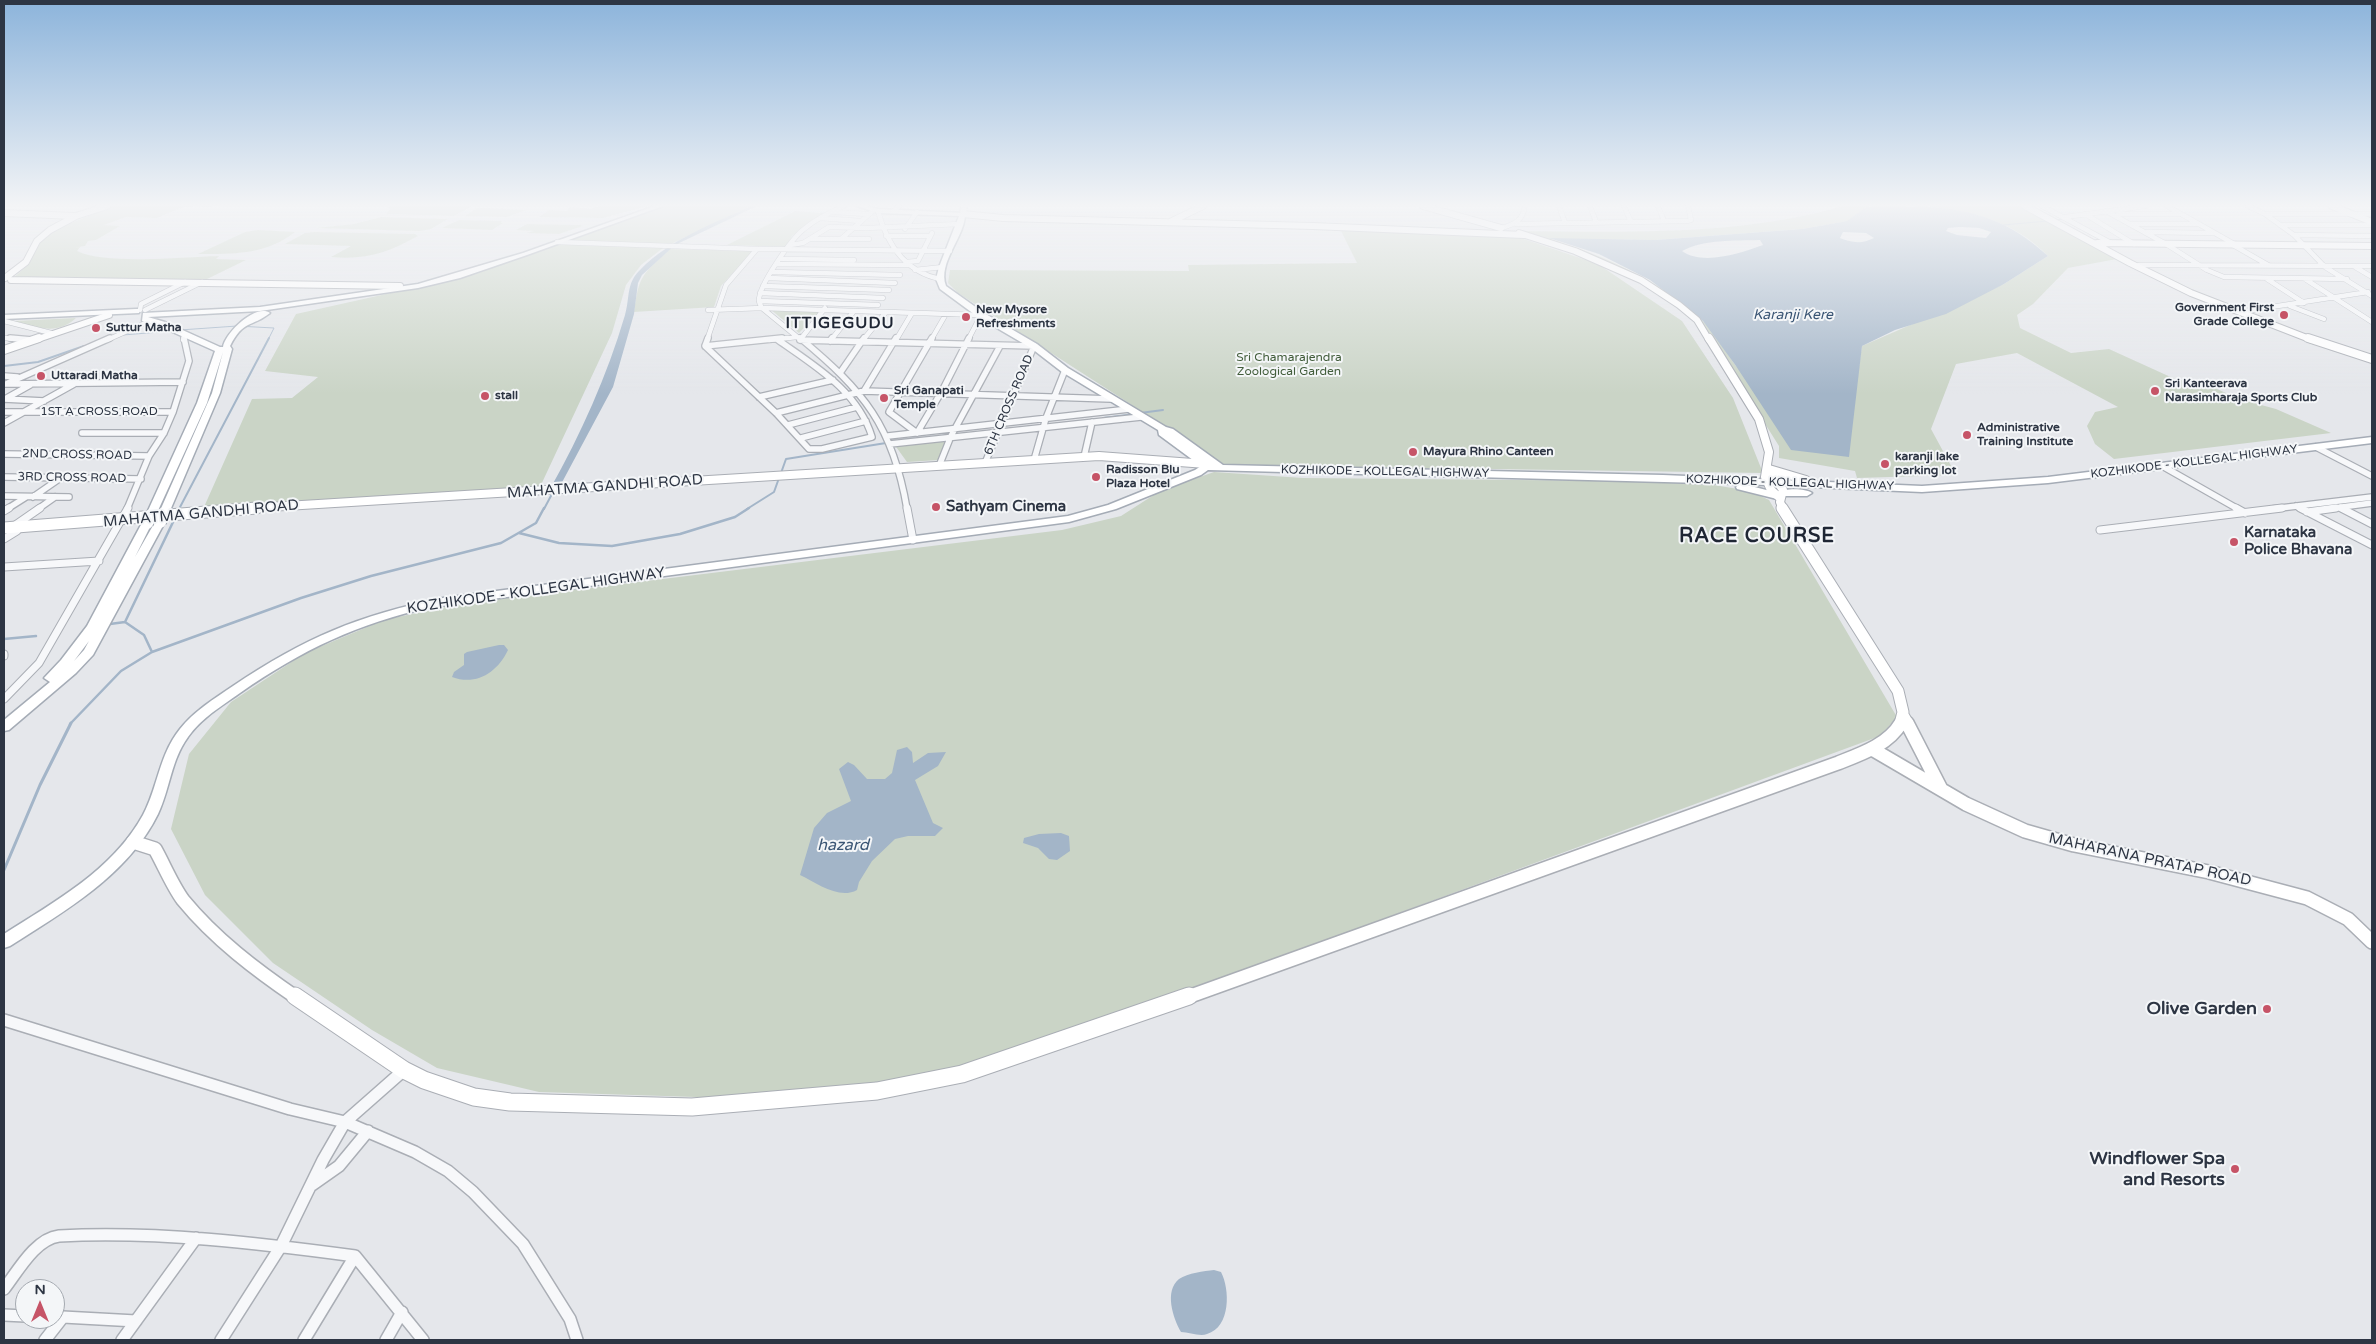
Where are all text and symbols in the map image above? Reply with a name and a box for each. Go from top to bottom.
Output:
place label: Government First Grade College [2175,301,2274,329]
place label: New Mysore Refreshments [976,303,1056,331]
water label: Karanji Kere [1753,307,1833,323]
marker: Government First Grade College [2278,309,2290,321]
marker: New Mysore Refreshments [960,311,972,323]
district label: ITTIGEGUDU [784,314,896,334]
place label: Suttur Matha [106,321,182,335]
marker: Suttur Matha [90,322,102,334]
park label: Sri Chamarajendra Zoological Garden [1236,351,1342,379]
street label: 6TH CROSS ROAD [981,353,1037,457]
place label: Uttaradi Matha [51,369,138,383]
marker: Uttaradi Matha [35,370,47,382]
place label: Sri Kanteerava Narasimharaja Sports Club [2165,377,2317,405]
place label: Sri Ganapati Temple [894,384,964,412]
marker: Sri Kanteerava Narasimharaja Sports Club [2149,385,2161,397]
place label: stall [495,389,518,403]
marker: stall [479,390,491,402]
marker: Sri Ganapati Temple [878,392,890,404]
street label: 1ST A CROSS ROAD [40,405,158,419]
place label: Administrative Training Institute [1977,421,2073,449]
marker: Administrative Training Institute [1961,429,1973,441]
street label: KOZHIKODE - KOLLEGAL HIGHWAY [2090,442,2298,482]
place label: Mayura Rhino Canteen [1423,445,1554,459]
marker: Mayura Rhino Canteen [1407,446,1419,458]
street label: 2ND CROSS ROAD [22,447,132,463]
place label: karanji lake parking lot [1895,450,1959,478]
marker: karanji lake parking lot [1879,458,1891,470]
place label: Radisson Blu Plaza Hotel [1106,463,1180,491]
street label: KOZHIKODE - KOLLEGAL HIGHWAY [1281,463,1489,481]
street label: 3RD CROSS ROAD [17,470,127,486]
street label: MAHATMA GANDHI ROAD [506,471,704,503]
marker: Radisson Blu Plaza Hotel [1090,471,1102,483]
street label: KOZHIKODE - KOLLEGAL HIGHWAY [1686,472,1894,494]
street label: MAHATMA GANDHI ROAD [102,496,300,532]
place label: Sathyam Cinema [946,498,1066,516]
marker: Sathyam Cinema [930,501,942,513]
place label: Karnataka Police Bhavana [2244,524,2352,559]
district label: RACE COURSE [1678,525,1836,549]
marker: Karnataka Police Bhavana [2228,536,2240,548]
street label: KOZHIKODE - KOLLEGAL HIGHWAY [406,564,666,618]
street label: MAHARANA PRATAP ROAD [2047,830,2253,890]
water label: hazard [817,836,869,856]
place label: Olive Garden [2146,998,2257,1020]
marker: Olive Garden [2261,1003,2273,1015]
place label: Windflower Spa and Resorts [2090,1148,2225,1190]
marker: Windflower Spa and Resorts [2229,1163,2241,1175]
north arrow [15,1279,65,1329]
text: N [34,1281,46,1298]

